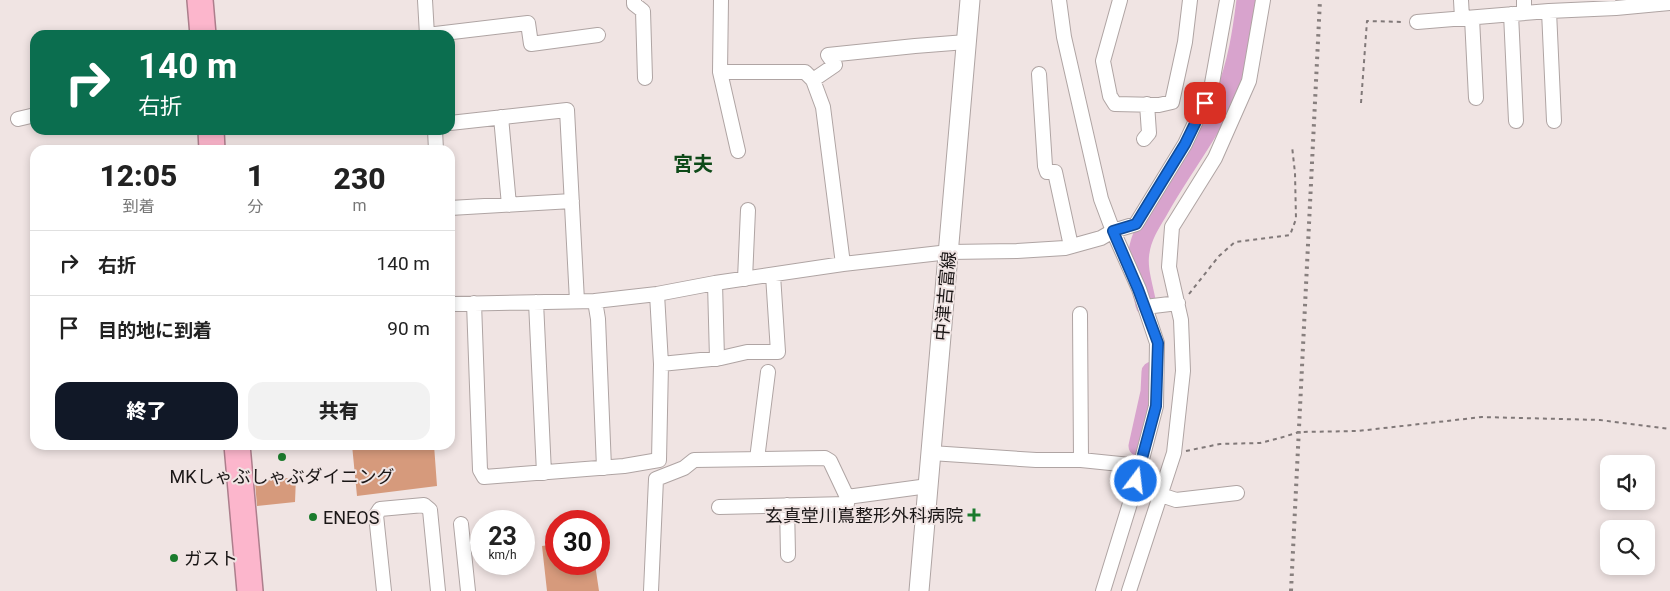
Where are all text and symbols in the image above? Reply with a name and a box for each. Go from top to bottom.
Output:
text: 140 m [138,46,237,87]
icon: right [55,50,120,115]
pin [1184,82,1226,124]
icon: arrive [1191,89,1219,117]
text: 右折 [138,94,182,119]
district label: 宮夫 [673,152,713,176]
text: 12:05 [99,158,177,193]
text: 1 [247,158,264,193]
text: 230 [334,161,386,196]
text: m [353,196,367,215]
text: 到着 [122,197,154,216]
text: 分 [247,197,264,216]
icon: right [55,249,83,277]
street label: 中津吉富線 [931,250,959,342]
text: 140 m [377,252,430,275]
text: 右折 [98,254,136,277]
icon: arrive [55,314,83,342]
text: 90 m [387,317,430,340]
text: 目的地に到着 [98,319,212,342]
button: 終了 [55,382,238,440]
button: 共有 [248,382,430,440]
marker: MKしゃぶしゃぶダイニング [276,451,288,463]
position arrow [1109,454,1161,506]
map controls [1600,455,1655,575]
button: sound [1600,455,1655,510]
place label: MKしゃぶしゃぶダイニング [169,466,395,487]
place label: 玄真堂川嶌整形外科病院 [765,505,963,526]
place label: ENEOS [323,507,380,528]
marker: 玄真堂川嶌整形外科病院 [967,508,981,522]
speed limit sign: 30 [545,510,610,575]
marker: ENEOS [307,511,319,523]
button: search [1600,520,1655,575]
text: 23 [488,522,517,551]
place label: ガスト [184,548,238,569]
text: km/h [488,548,517,562]
marker: ガスト [168,552,180,564]

